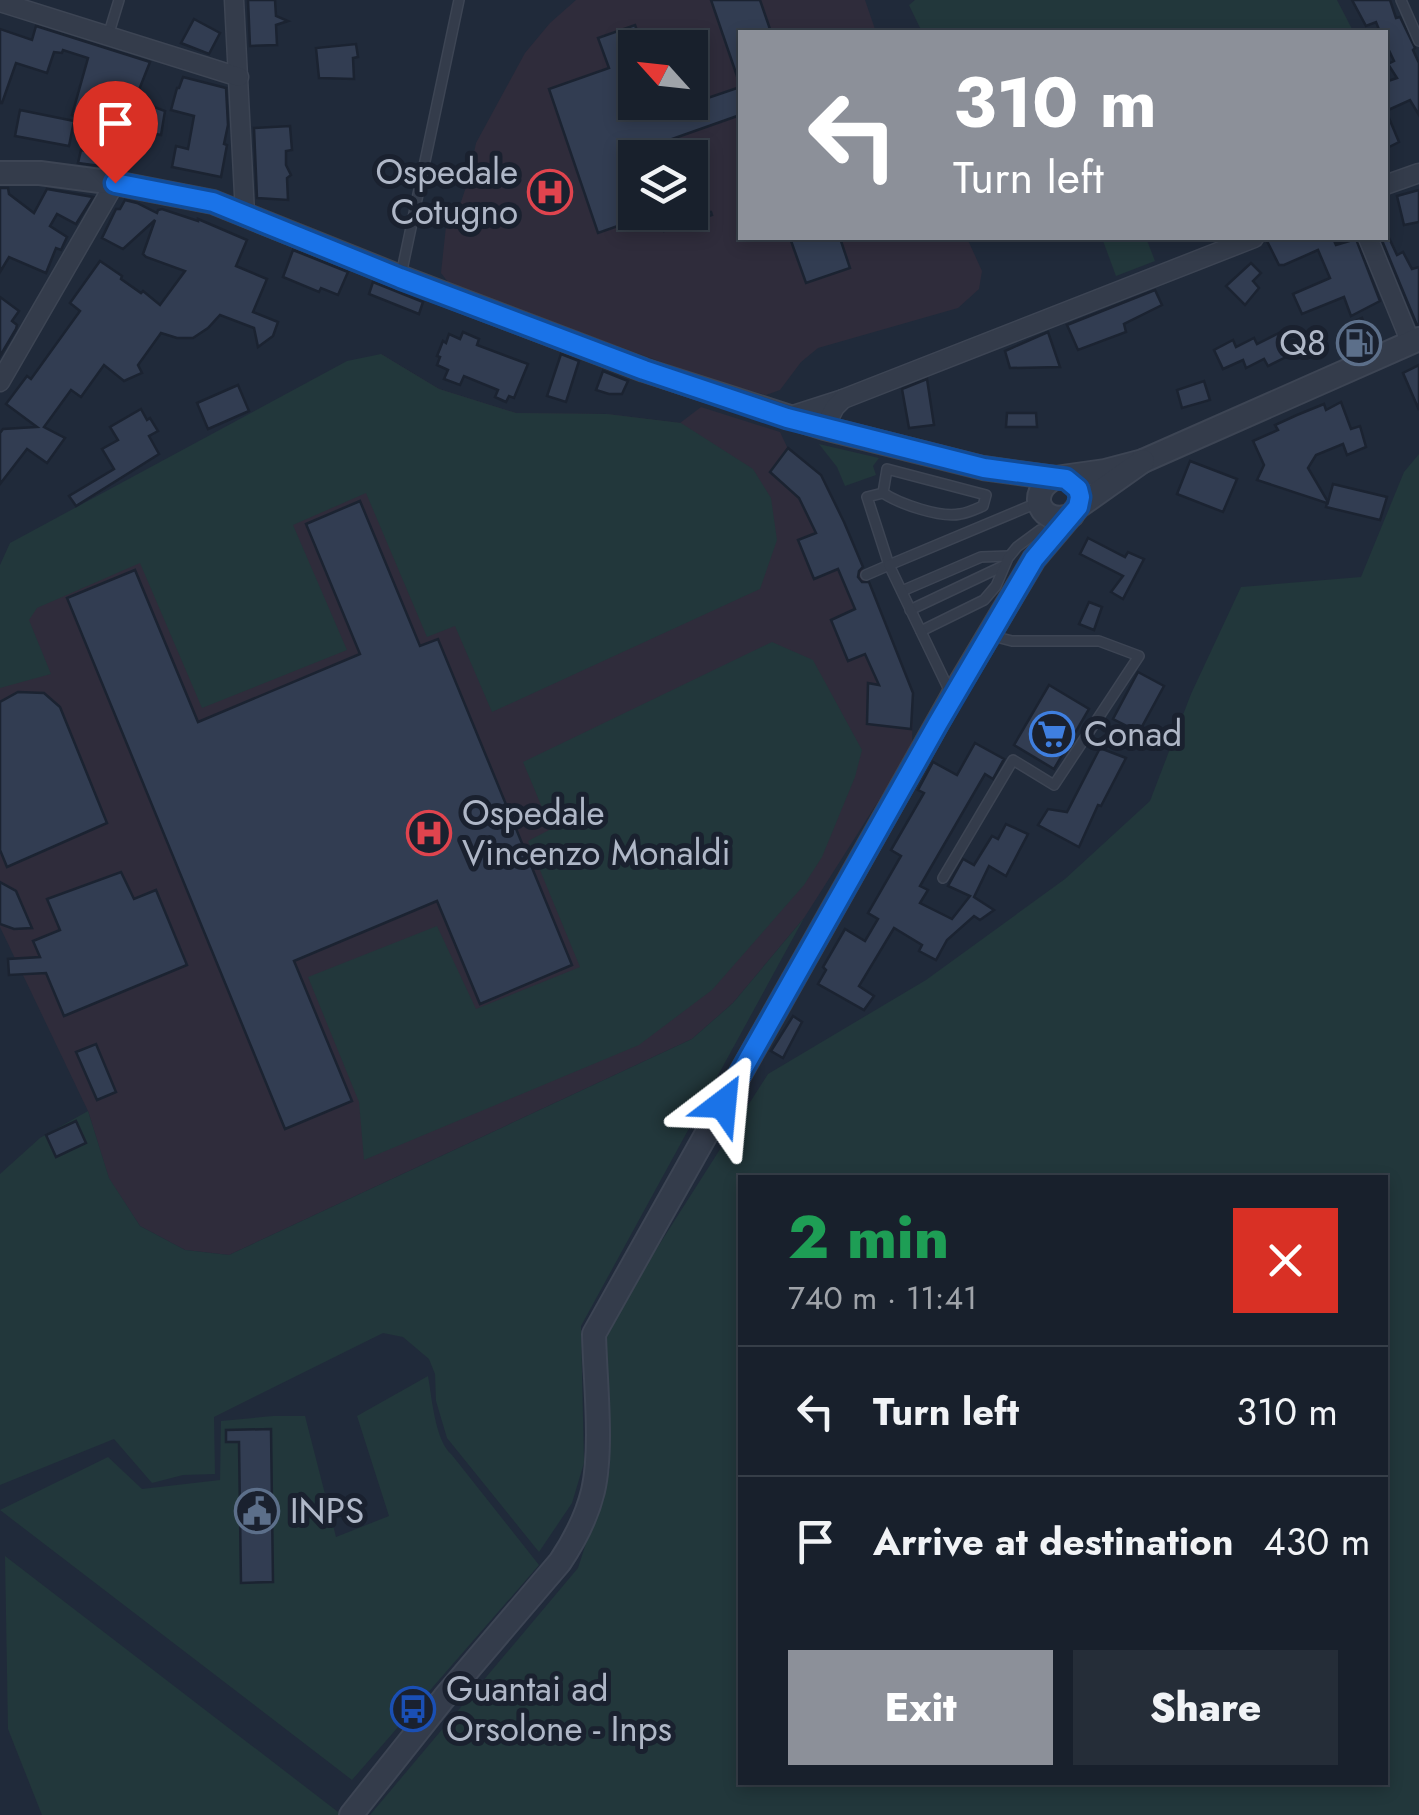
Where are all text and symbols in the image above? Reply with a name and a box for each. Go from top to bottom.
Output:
north arrow [618,30,708,120]
map controls [618,30,708,230]
text: 310 m [953,52,1157,153]
icon: left [788,70,918,200]
pin [73,81,158,184]
icon: arrive [88,96,143,151]
button: layers [618,140,708,230]
text: Turn left [953,145,1104,210]
place label: Ospedale Cotugno [375,147,518,237]
hospital icon: Ospedale Cotugno [527,169,573,215]
place label: Q8 [1279,318,1326,368]
fuel station icon: Q8 [1336,320,1382,366]
place label: Conad [1084,709,1182,759]
supermarket icon: Conad [1029,711,1075,757]
place label: Ospedale Vincenzo Monaldi [462,788,731,878]
hospital icon: Ospedale Vincenzo Monaldi [406,810,452,856]
position arrow [671,1052,775,1156]
text: 2 min [788,1194,949,1281]
button: close [1233,1208,1338,1313]
text: 740 m · 11:41 [788,1275,977,1321]
icon: left [788,1384,843,1439]
text: Turn left [873,1384,1019,1439]
text: 310 m [1236,1384,1338,1439]
place label: INPS [290,1486,364,1536]
public building icon: INPS [234,1488,280,1534]
icon: arrive [788,1514,843,1569]
text: Arrive at destination [873,1514,1234,1569]
text: 430 m [1264,1514,1370,1569]
button: Exit [788,1650,1053,1765]
button: Share [1073,1650,1338,1765]
place label: Guantai ad Orsolone - Inps [446,1664,672,1754]
bus stop icon: Guantai ad Orsolone - Inps [390,1686,436,1732]

